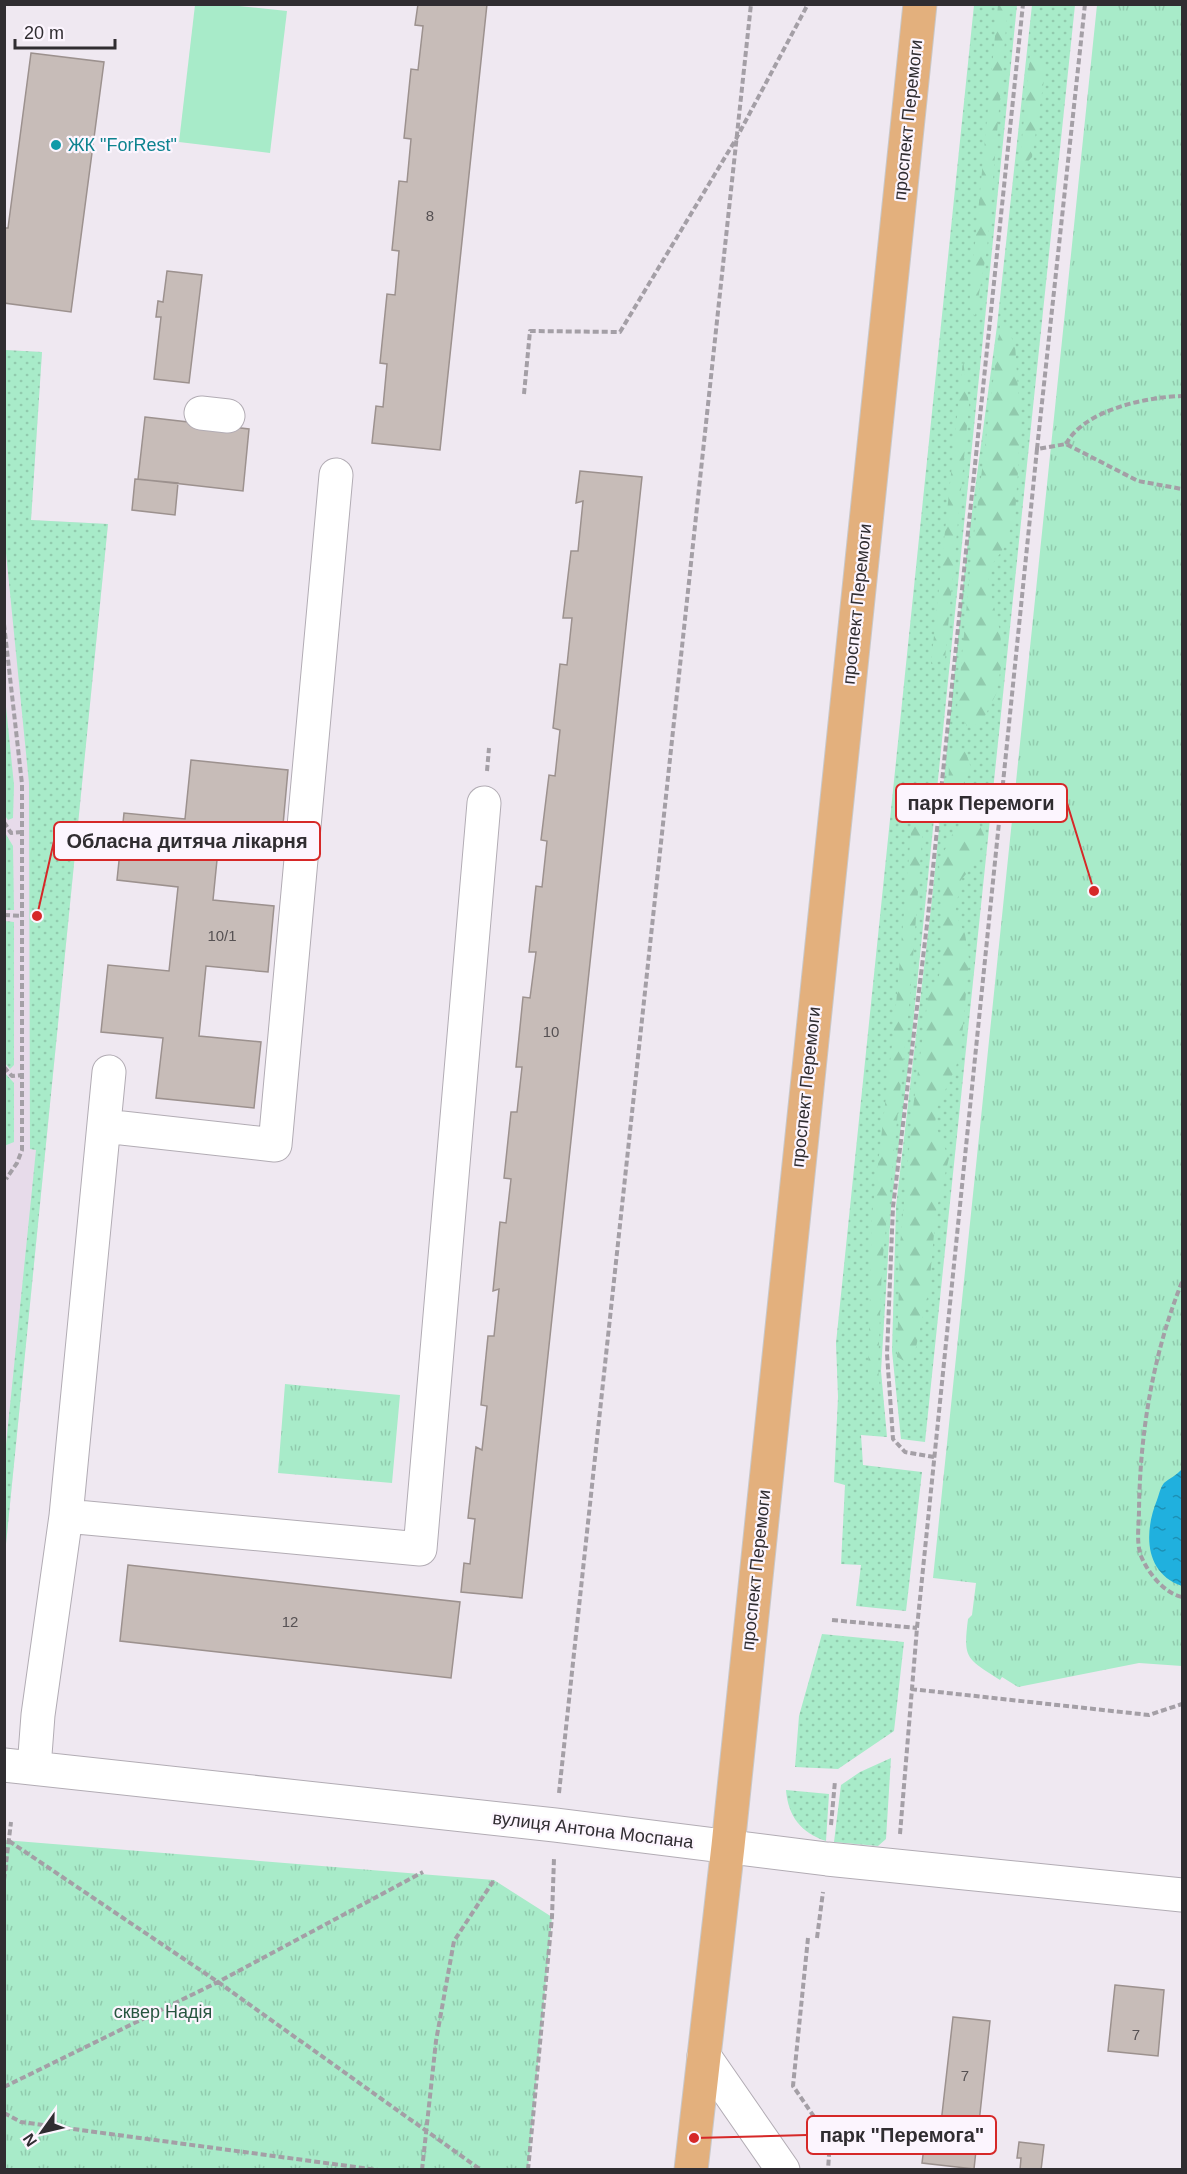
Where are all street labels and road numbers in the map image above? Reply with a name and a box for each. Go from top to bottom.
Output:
street label: проспект Перемоги [890,38,926,202]
street label: проспект Перемоги [839,522,875,686]
street label: проспект Перемоги [788,1005,824,1169]
street label: проспект Перемоги [738,1488,774,1652]
street label: вулиця Антона Моспана [491,1808,696,1852]

